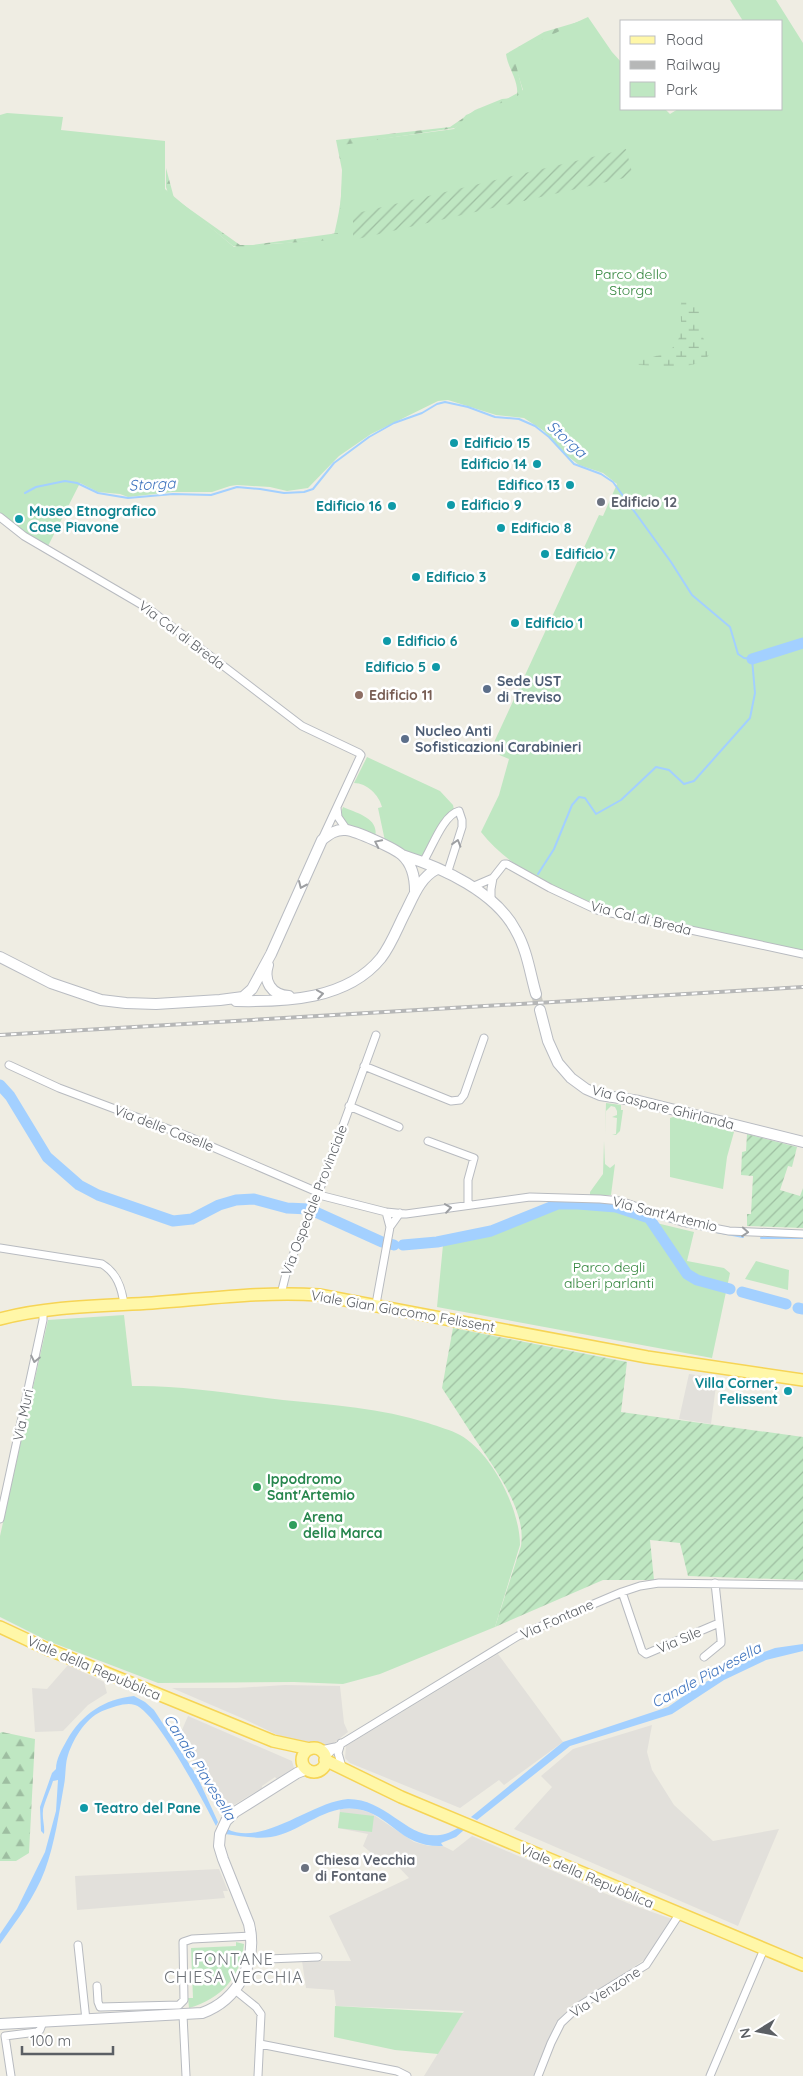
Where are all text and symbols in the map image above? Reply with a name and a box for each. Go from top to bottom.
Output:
legend [620,20,783,110]
text: Road [666,30,703,49]
text: Railway [666,55,721,74]
text: Park [666,80,698,99]
park label: Parco dello Storga [595,265,667,299]
water label: Storga [543,416,591,462]
place label: Edificio 15 [464,434,530,452]
marker: Edificio 15 [448,437,460,449]
place label: Edificio 14 [461,455,527,473]
marker: Edificio 14 [531,458,543,470]
water label: Storga [128,473,177,495]
place label: Edifico 13 [498,476,560,494]
marker: Edifico 13 [564,479,576,491]
place label: Edificio 12 [611,493,677,511]
place label: Edificio 9 [461,496,522,514]
marker: Edificio 12 [595,496,607,508]
place label: Edificio 16 [316,497,382,515]
marker: Edificio 9 [445,499,457,511]
marker: Edificio 16 [386,500,398,512]
place label: Museo Etnografico Case Piavone [29,502,156,536]
marker: Museo Etnografico Case Piavone [13,513,25,525]
place label: Edificio 8 [511,519,572,537]
marker: Edificio 8 [495,522,507,534]
place label: Edificio 7 [555,545,616,563]
marker: Edificio 7 [539,548,551,560]
place label: Edificio 3 [426,568,486,586]
marker: Edificio 3 [410,571,422,583]
street label: Via Cal di Breda [135,597,229,673]
place label: Edificio 1 [525,614,583,632]
marker: Edificio 1 [509,617,521,629]
place label: Edificio 6 [397,632,458,650]
marker: Edificio 6 [381,635,393,647]
place label: Edificio 5 [365,658,426,676]
marker: Edificio 5 [430,661,442,673]
place label: Sede UST di Treviso [497,672,562,706]
marker: Sede UST di Treviso [481,683,493,695]
place label: Edificio 11 [369,686,433,704]
marker: Edificio 11 [353,689,365,701]
place label: Nucleo Anti Sofisticazioni Carabinieri [415,722,581,756]
marker: Nucleo Anti Sofisticazioni Carabinieri [399,733,411,745]
one-way arrow [374,838,383,849]
one-way arrow [451,839,461,847]
one-way arrow [298,880,309,889]
street label: Via Cal di Breda [589,897,693,939]
one-way arrow [316,989,325,999]
street label: Via Gaspare Ghirlanda [590,1081,736,1133]
street label: Via delle Caselle [112,1101,216,1155]
street label: Via Ospedale Provinciale [277,1122,351,1278]
street label: Via Sant'Artemio [611,1192,719,1236]
one-way arrow [444,1203,452,1214]
one-way arrow [741,1227,749,1238]
park label: Parco degli alberi parlanti [564,1258,654,1292]
street label: Viale Gian Giacomo Felissent [310,1286,497,1336]
one-way arrow [30,1354,41,1363]
place label: Villa Corner, Felissent [695,1374,778,1408]
marker: Villa Corner, Felissent [782,1385,794,1397]
street label: Via Muri [9,1387,37,1443]
place label: Ippodromo Sant'Artemio [267,1470,355,1504]
marker: Ippodromo Sant'Artemio [251,1481,263,1493]
place label: Arena della Marca [303,1508,382,1542]
marker: Arena della Marca [287,1519,299,1531]
street label: Via Fontane [518,1595,596,1643]
street label: Via Sile [654,1623,704,1657]
street label: Viale della Repubblica [25,1632,163,1704]
water label: Canale Piavesella [648,1638,765,1712]
water label: Canale Piavesella [160,1710,241,1824]
place label: Teatro del Pane [94,1799,201,1817]
marker: Teatro del Pane [78,1802,90,1814]
street label: Viale della Repubblica [518,1840,656,1912]
place label: Chiesa Vecchia di Fontane [315,1851,415,1885]
marker: Chiesa Vecchia di Fontane [299,1862,311,1874]
district label: FONTANE CHIESA VECCHIA [164,1949,304,1987]
street label: Via Venzone [566,1962,644,2022]
north arrow [733,2006,783,2056]
scale bar [22,2024,114,2056]
text: N [735,2027,755,2040]
text: 100 m [30,2031,71,2050]

